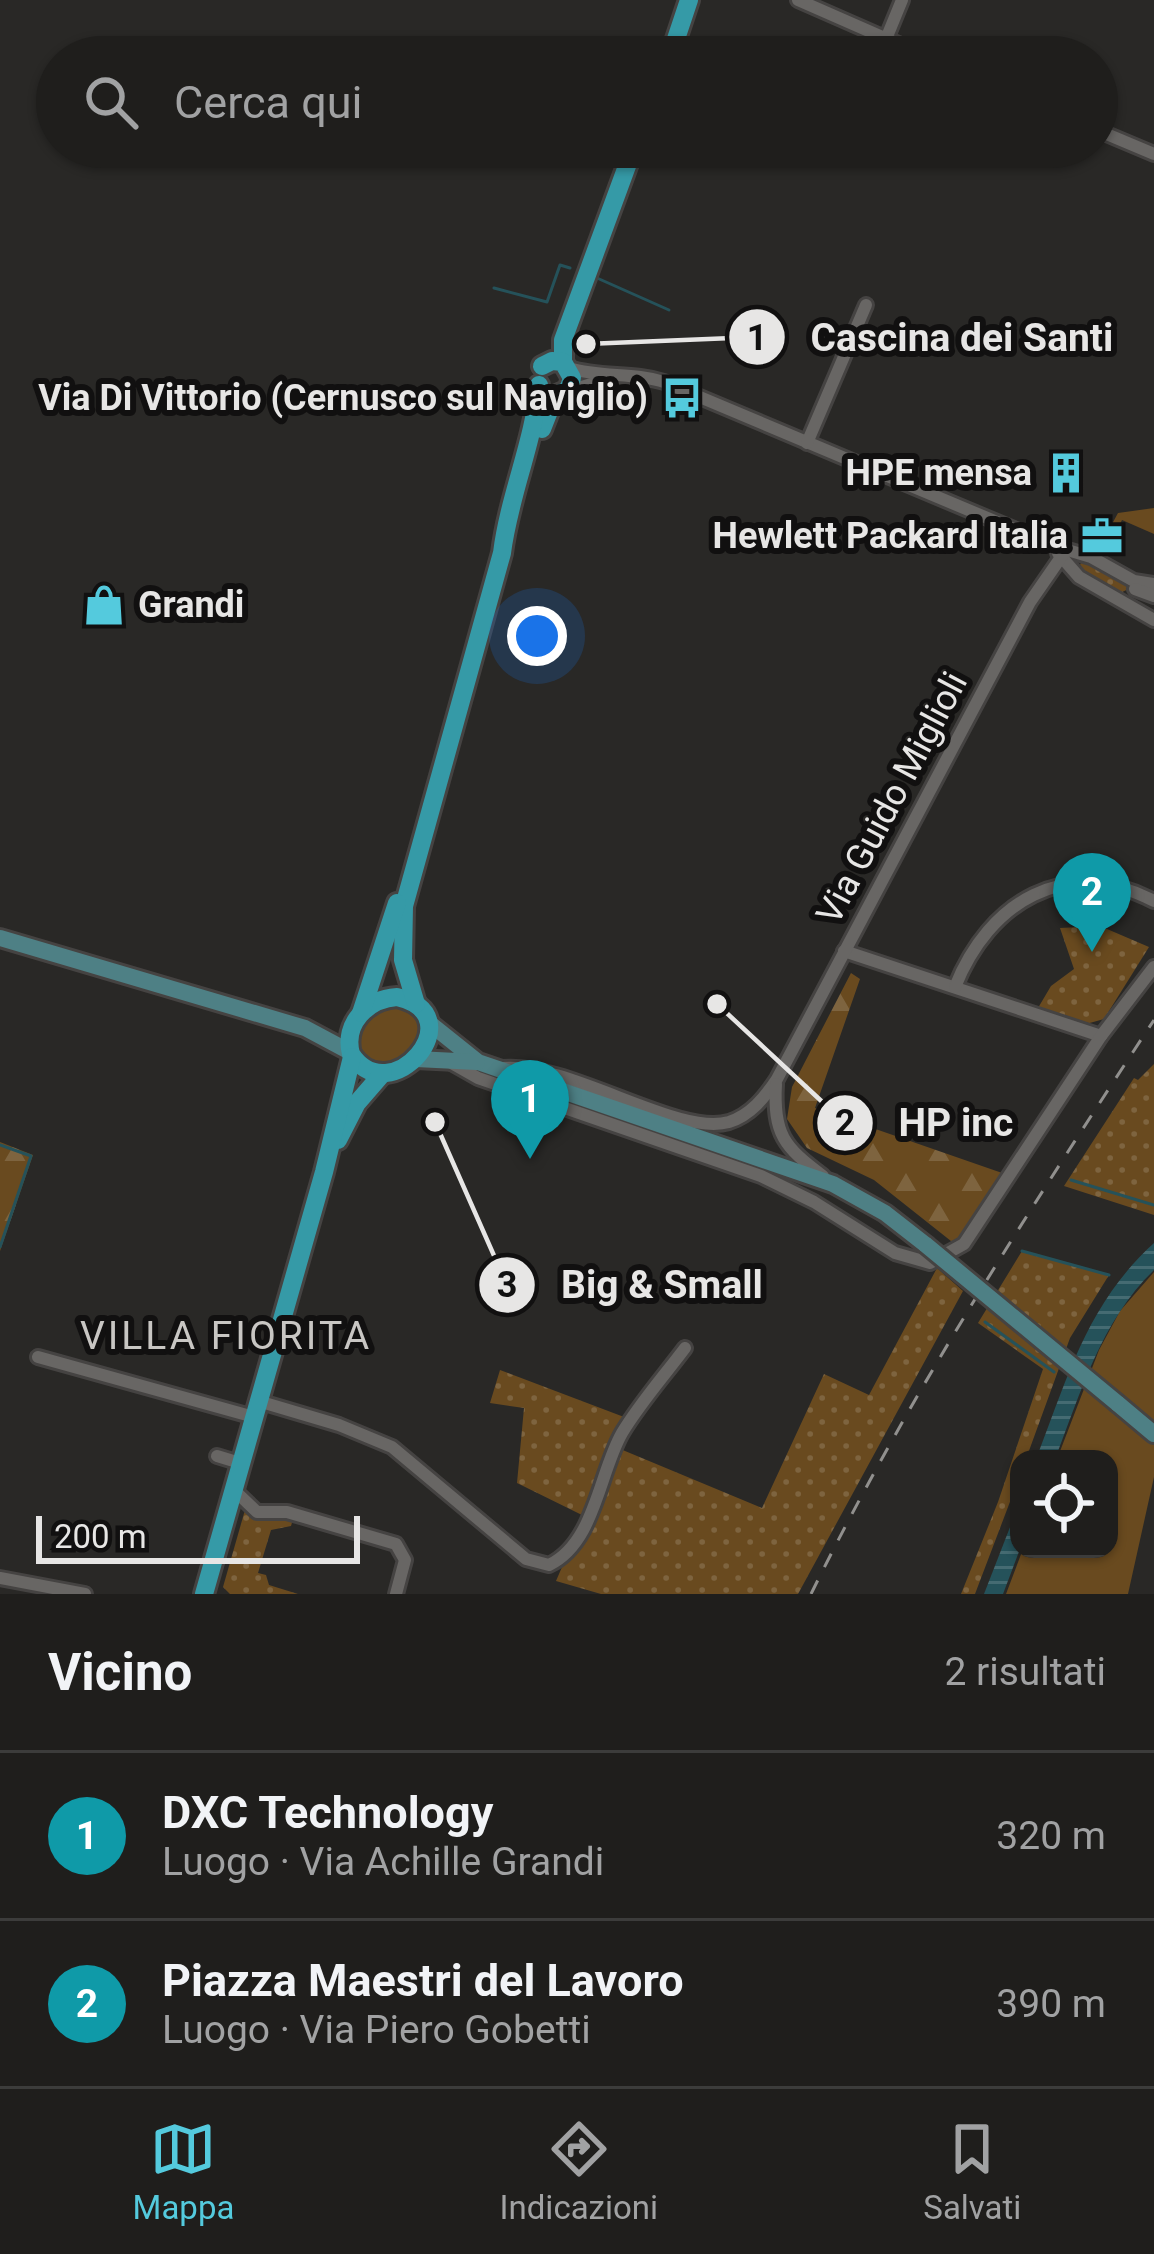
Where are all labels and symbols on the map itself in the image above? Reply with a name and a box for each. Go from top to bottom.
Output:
callout: Cascina dei Santi [727,300,1137,375]
text: Cascina dei Santi [811,315,1113,361]
text: 1 [747,317,767,359]
bus stop icon: Via Di Vittorio (Cernusco sul Naviglio) [659,375,705,421]
place label: Via Di Vittorio (Cernusco sul Naviglio) [38,377,648,419]
building icon: HPE mensa [1043,450,1089,496]
place label: HPE mensa [846,452,1032,494]
office icon: Hewlett Packard Italia [1079,513,1125,559]
place label: Hewlett Packard Italia [713,515,1068,557]
shop icon: Grandi [81,582,127,628]
place label: Grandi [138,584,244,626]
your location [507,606,567,666]
street label: Via Guido Miglioli [808,665,976,931]
pin: 2 [1053,853,1131,952]
pin: 1 [491,1060,569,1159]
callout: HP inc [815,1085,1038,1160]
text: HP inc [899,1100,1013,1146]
text: 2 [835,1102,855,1144]
callout: Big & Small [477,1247,787,1322]
text: Big & Small [561,1262,763,1308]
text: 3 [497,1264,517,1306]
district label: VILLA FIORITA [80,1313,372,1359]
scale bar [36,1510,360,1563]

